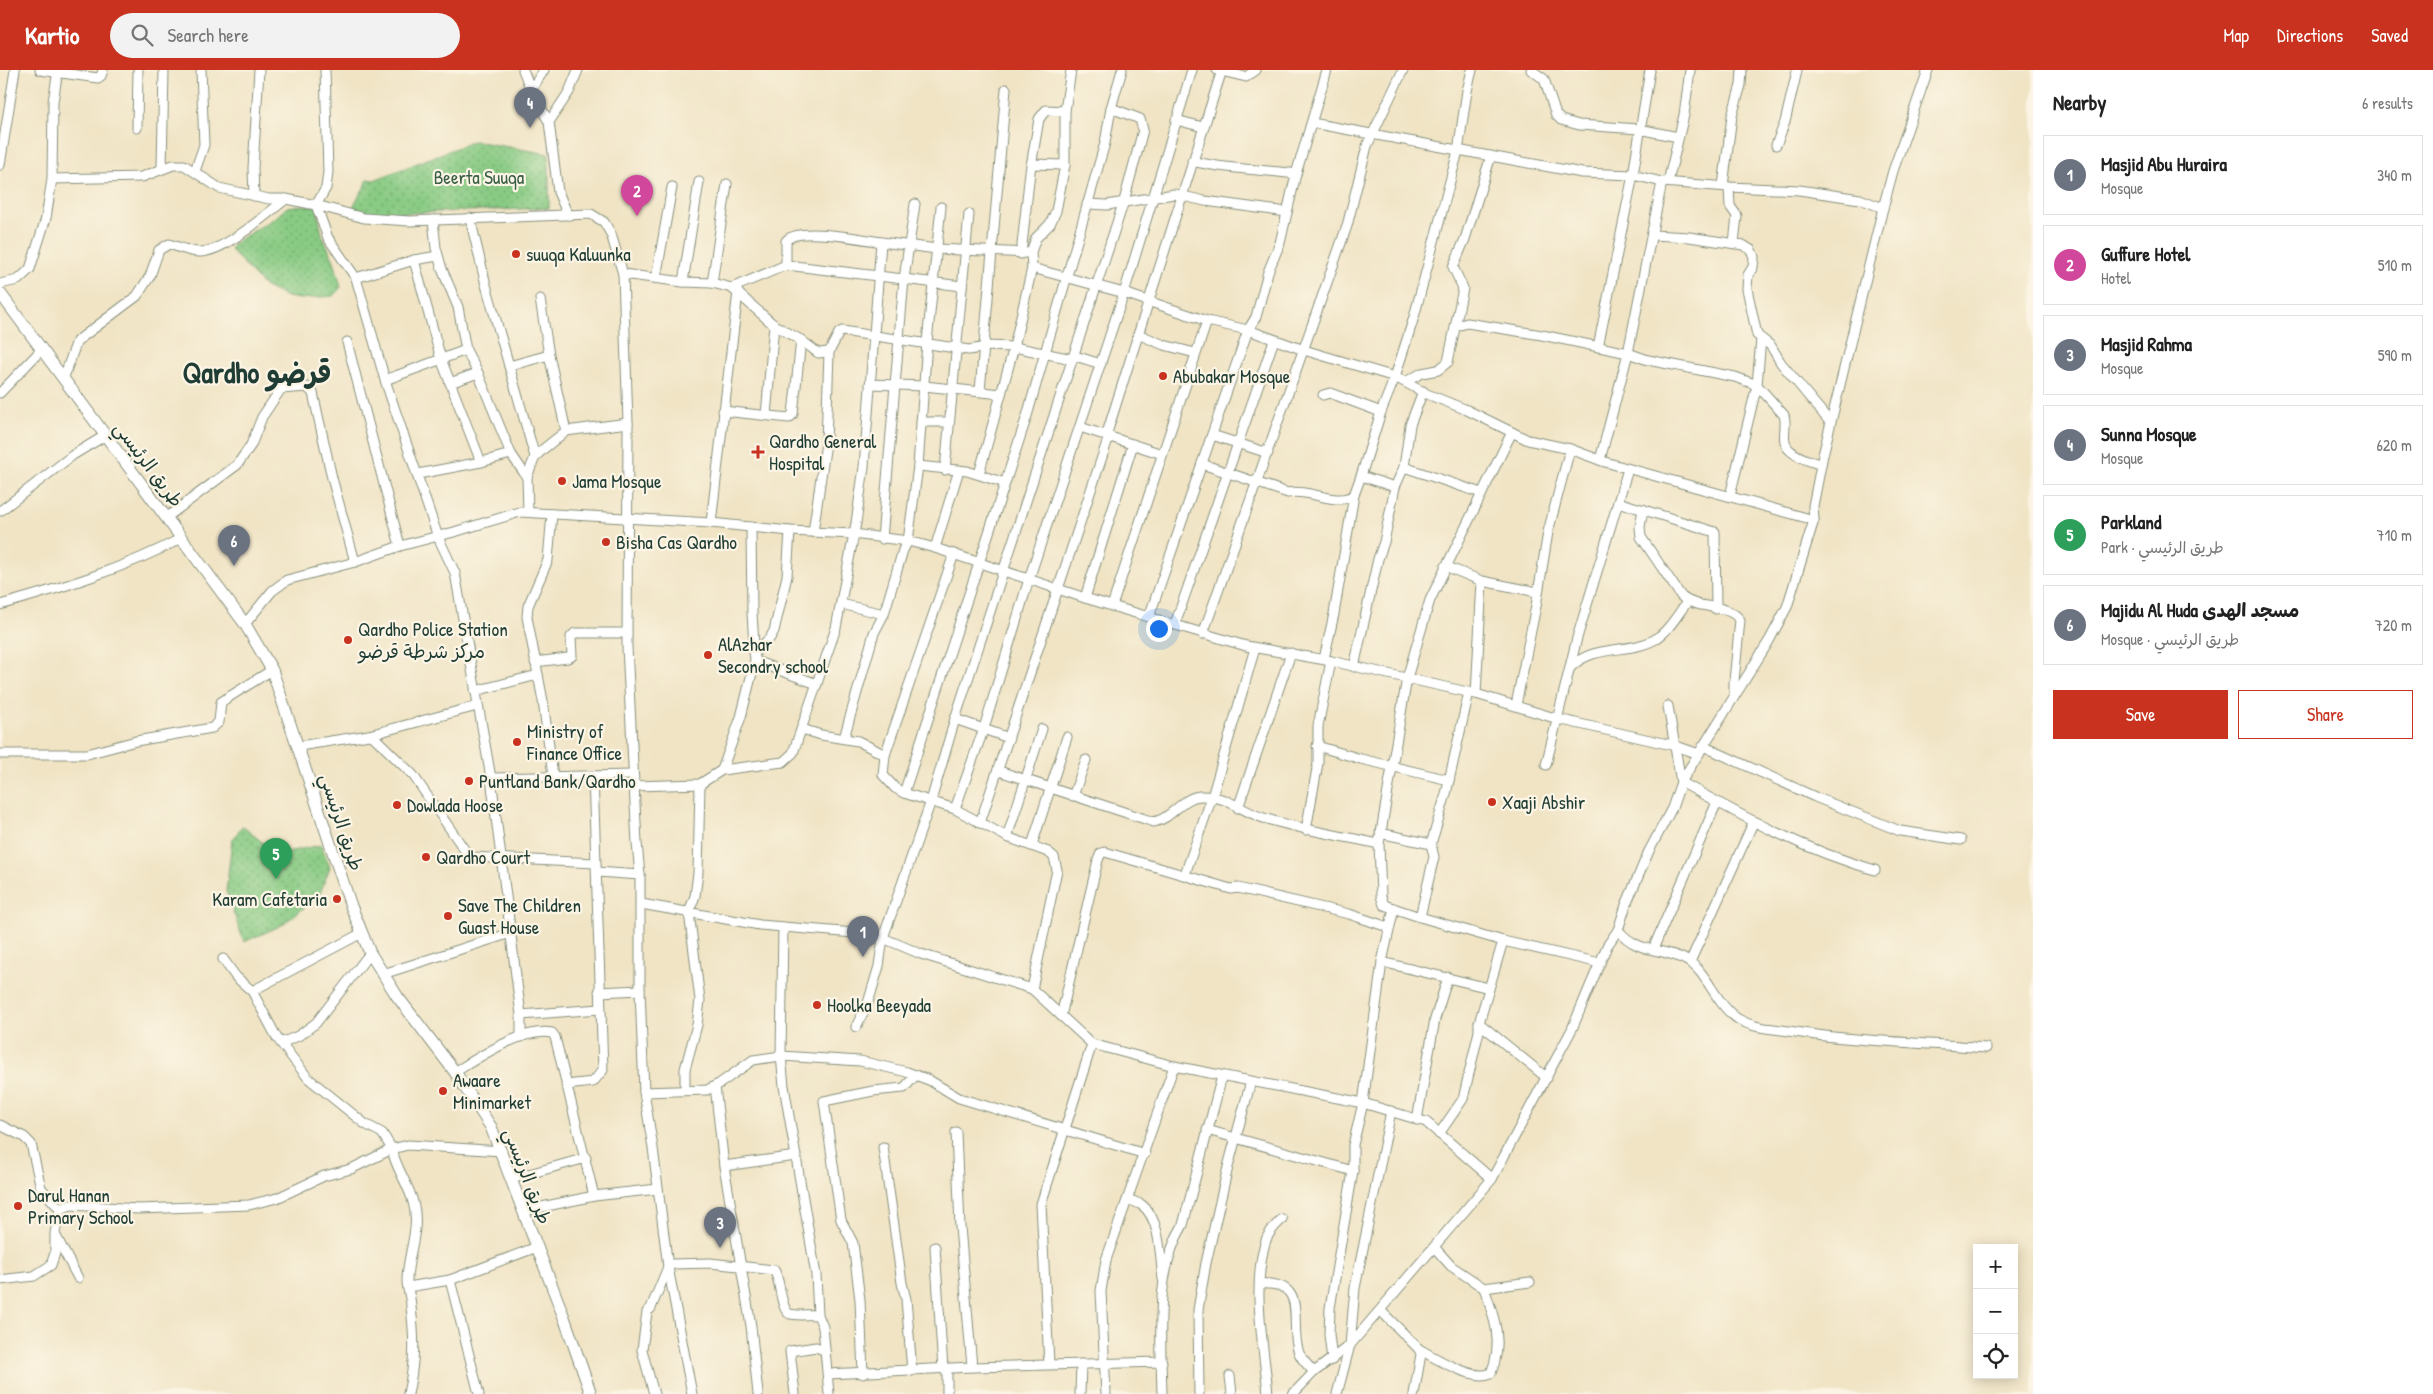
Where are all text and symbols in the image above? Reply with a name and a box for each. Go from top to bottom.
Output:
search box [110,13,460,58]
text: Kartio [25,19,80,51]
icon: search [128,21,156,49]
text: Search here [168,22,249,48]
text: Map [2224,23,2249,48]
text: Directions [2277,23,2343,48]
text: Saved [2371,23,2408,48]
pin: 4 [514,87,546,128]
text: Nearby [2053,88,2106,117]
text: 6 results [2362,92,2413,114]
text: Masjid Abu Huraira [2101,151,2227,177]
park label: Beerta Suuqa [434,164,525,190]
text: 1 [2067,164,2073,186]
text: 340 m [2377,164,2412,186]
pin: 2 [621,175,653,216]
text: Mosque [2101,177,2143,199]
place label: suuqa Kaluunka [526,241,631,267]
text: Guffure Hotel [2101,241,2190,267]
marker: suuqa Kaluunka [510,248,522,260]
text: 2 [2066,254,2074,276]
text: 510 m [2378,254,2412,276]
text: Hotel [2101,267,2131,289]
text: Masjid Rahma [2101,331,2192,357]
text: 3 [2066,344,2074,366]
text: 590 m [2378,344,2412,366]
district label: Qardho قرضو [182,353,332,392]
text: Mosque [2101,357,2143,379]
place label: Abubakar Mosque [1173,363,1291,389]
marker: Abubakar Mosque [1157,370,1169,382]
street label: طريق الرئيسي [105,416,190,515]
text: Sunna Mosque [2101,421,2197,447]
place label: Qardho General Hospital [769,428,877,476]
text: 4 [2067,434,2073,456]
text: 620 m [2376,434,2412,456]
marker: Qardho General Hospital [751,445,765,459]
text: Mosque [2101,447,2143,469]
place label: Jama Mosque [572,468,662,494]
marker: Jama Mosque [556,475,568,487]
text: Parkland [2101,509,2161,535]
text: 5 [2067,524,2073,546]
text: 710 m [2377,524,2412,546]
pin: 6 [218,525,250,566]
place label: Bisha Cas Qardho [616,529,737,555]
marker: Bisha Cas Qardho [600,536,612,548]
text: Park · طريق الرئيسي [2101,536,2224,558]
text: Majidu Al Huda مسجد الهدى [2101,597,2299,623]
text: 6 [2067,614,2073,636]
text: 720 m [2375,614,2412,636]
place label: Qardho Police Station مركز شرطة قرضو [357,616,508,664]
your location [1146,616,1172,642]
text: Mosque · طريق الرئيسي [2101,628,2239,650]
place label: AlAzhar Secondry school [718,631,829,679]
marker: Qardho Police Station مركز شرطة قرضو [342,634,354,646]
marker: AlAzhar Secondry school [702,649,714,661]
button: Save [2053,690,2228,739]
button: Share [2238,690,2413,739]
place label: Ministry of Finance Office [526,718,622,766]
marker: Ministry of Finance Office [511,736,523,748]
place label: Puntland Bank/Qardho [479,768,636,794]
street label: طريق الرئيسي [310,770,370,875]
marker: Puntland Bank/Qardho [463,775,475,787]
place label: Xaaji Abshir [1502,789,1586,815]
place label: Dowlada Hoose [407,792,504,818]
marker: Xaaji Abshir [1486,796,1498,808]
marker: Dowlada Hoose [391,799,403,811]
pin: 5 [260,838,292,879]
place label: Qardho Court [436,844,531,870]
marker: Qardho Court [420,851,432,863]
place label: Karam Cafetaria [212,886,328,912]
place label: Save The Children Guast House [458,892,581,940]
marker: Karam Cafetaria [331,893,343,905]
marker: Save The Children Guast House [442,910,454,922]
pin: 1 [847,916,879,957]
place label: Hoolka Beeyada [827,992,932,1018]
marker: Hoolka Beeyada [811,999,823,1011]
place label: Awaare Minimarket [453,1067,532,1115]
marker: Awaare Minimarket [437,1085,449,1097]
street label: طريق الرئيسي [494,1124,558,1229]
place label: Darul Hanan Primary School [28,1182,134,1230]
marker: Darul Hanan Primary School [12,1200,24,1212]
pin: 3 [704,1207,736,1248]
map controls [1973,1244,2018,1379]
button: + [1973,1244,2018,1289]
button: − [1973,1289,2018,1334]
button: locate [1973,1334,2018,1379]

